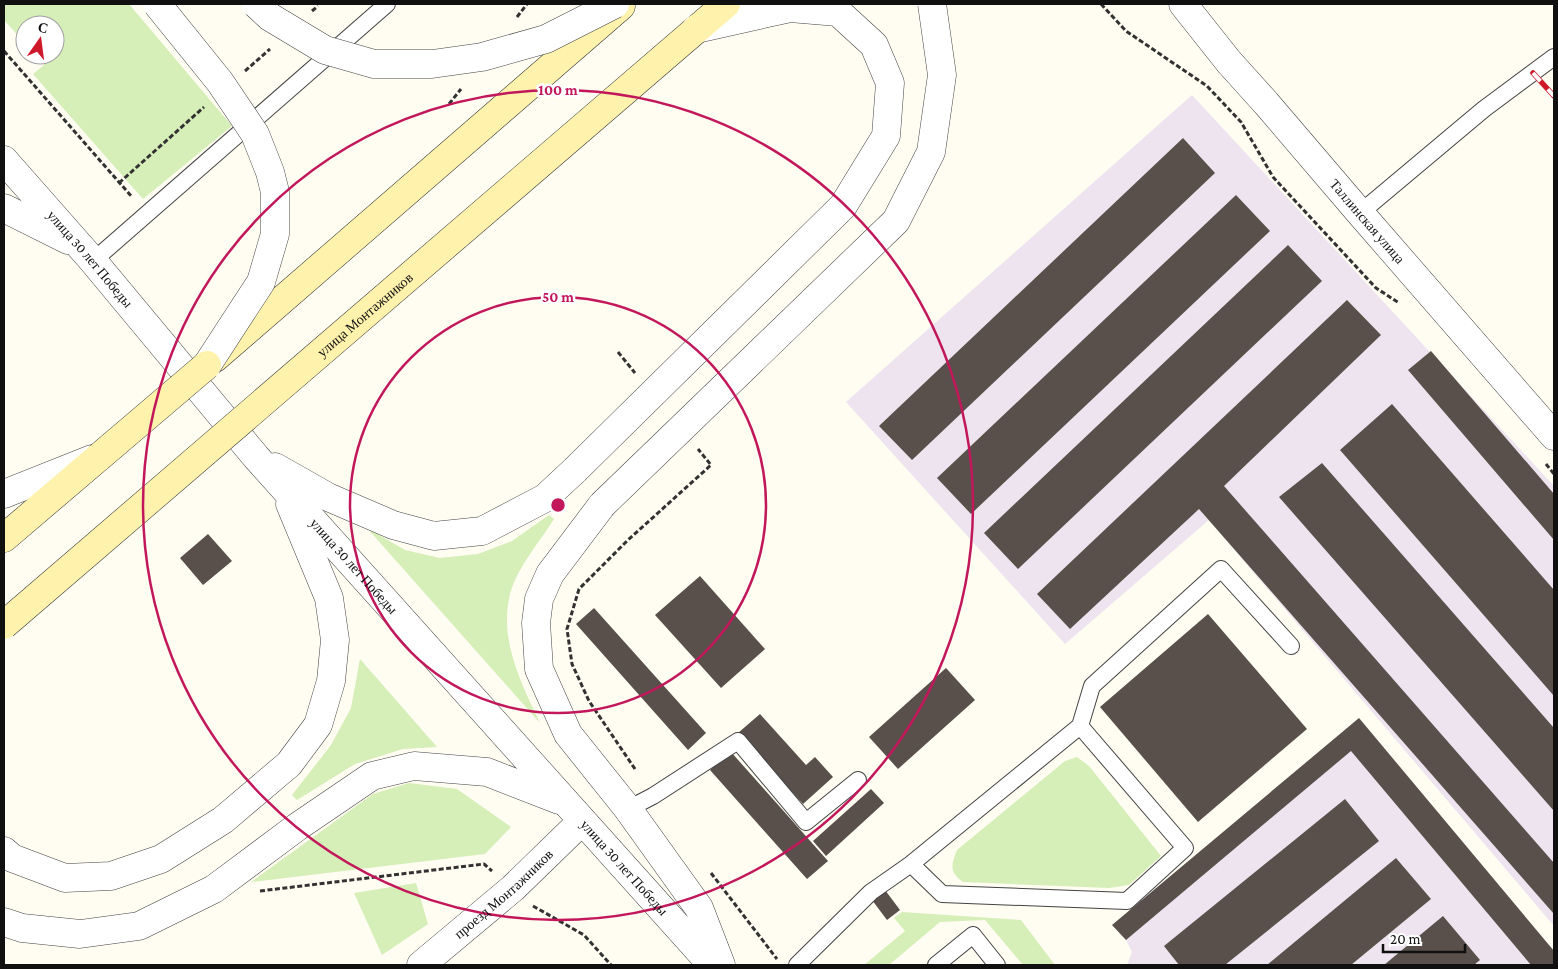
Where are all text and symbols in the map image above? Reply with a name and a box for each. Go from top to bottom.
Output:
north arrow [15,15,65,65]
text: С [36,18,50,36]
text: 100 m [538,82,578,98]
street label: Таллинская улица [1327,176,1409,267]
street label: улица 30 лет Победы [44,207,137,311]
street label: улица Монтажников [314,269,416,360]
text: 50 m [542,289,574,305]
centre of rings [549,496,567,514]
street label: улица 30 лет Победы [307,515,401,618]
street label: улица 30 лет Победы [577,816,672,919]
street label: проезд Монтажников [451,846,556,942]
scale bar [1383,922,1466,954]
text: 20 m [1390,931,1421,947]

